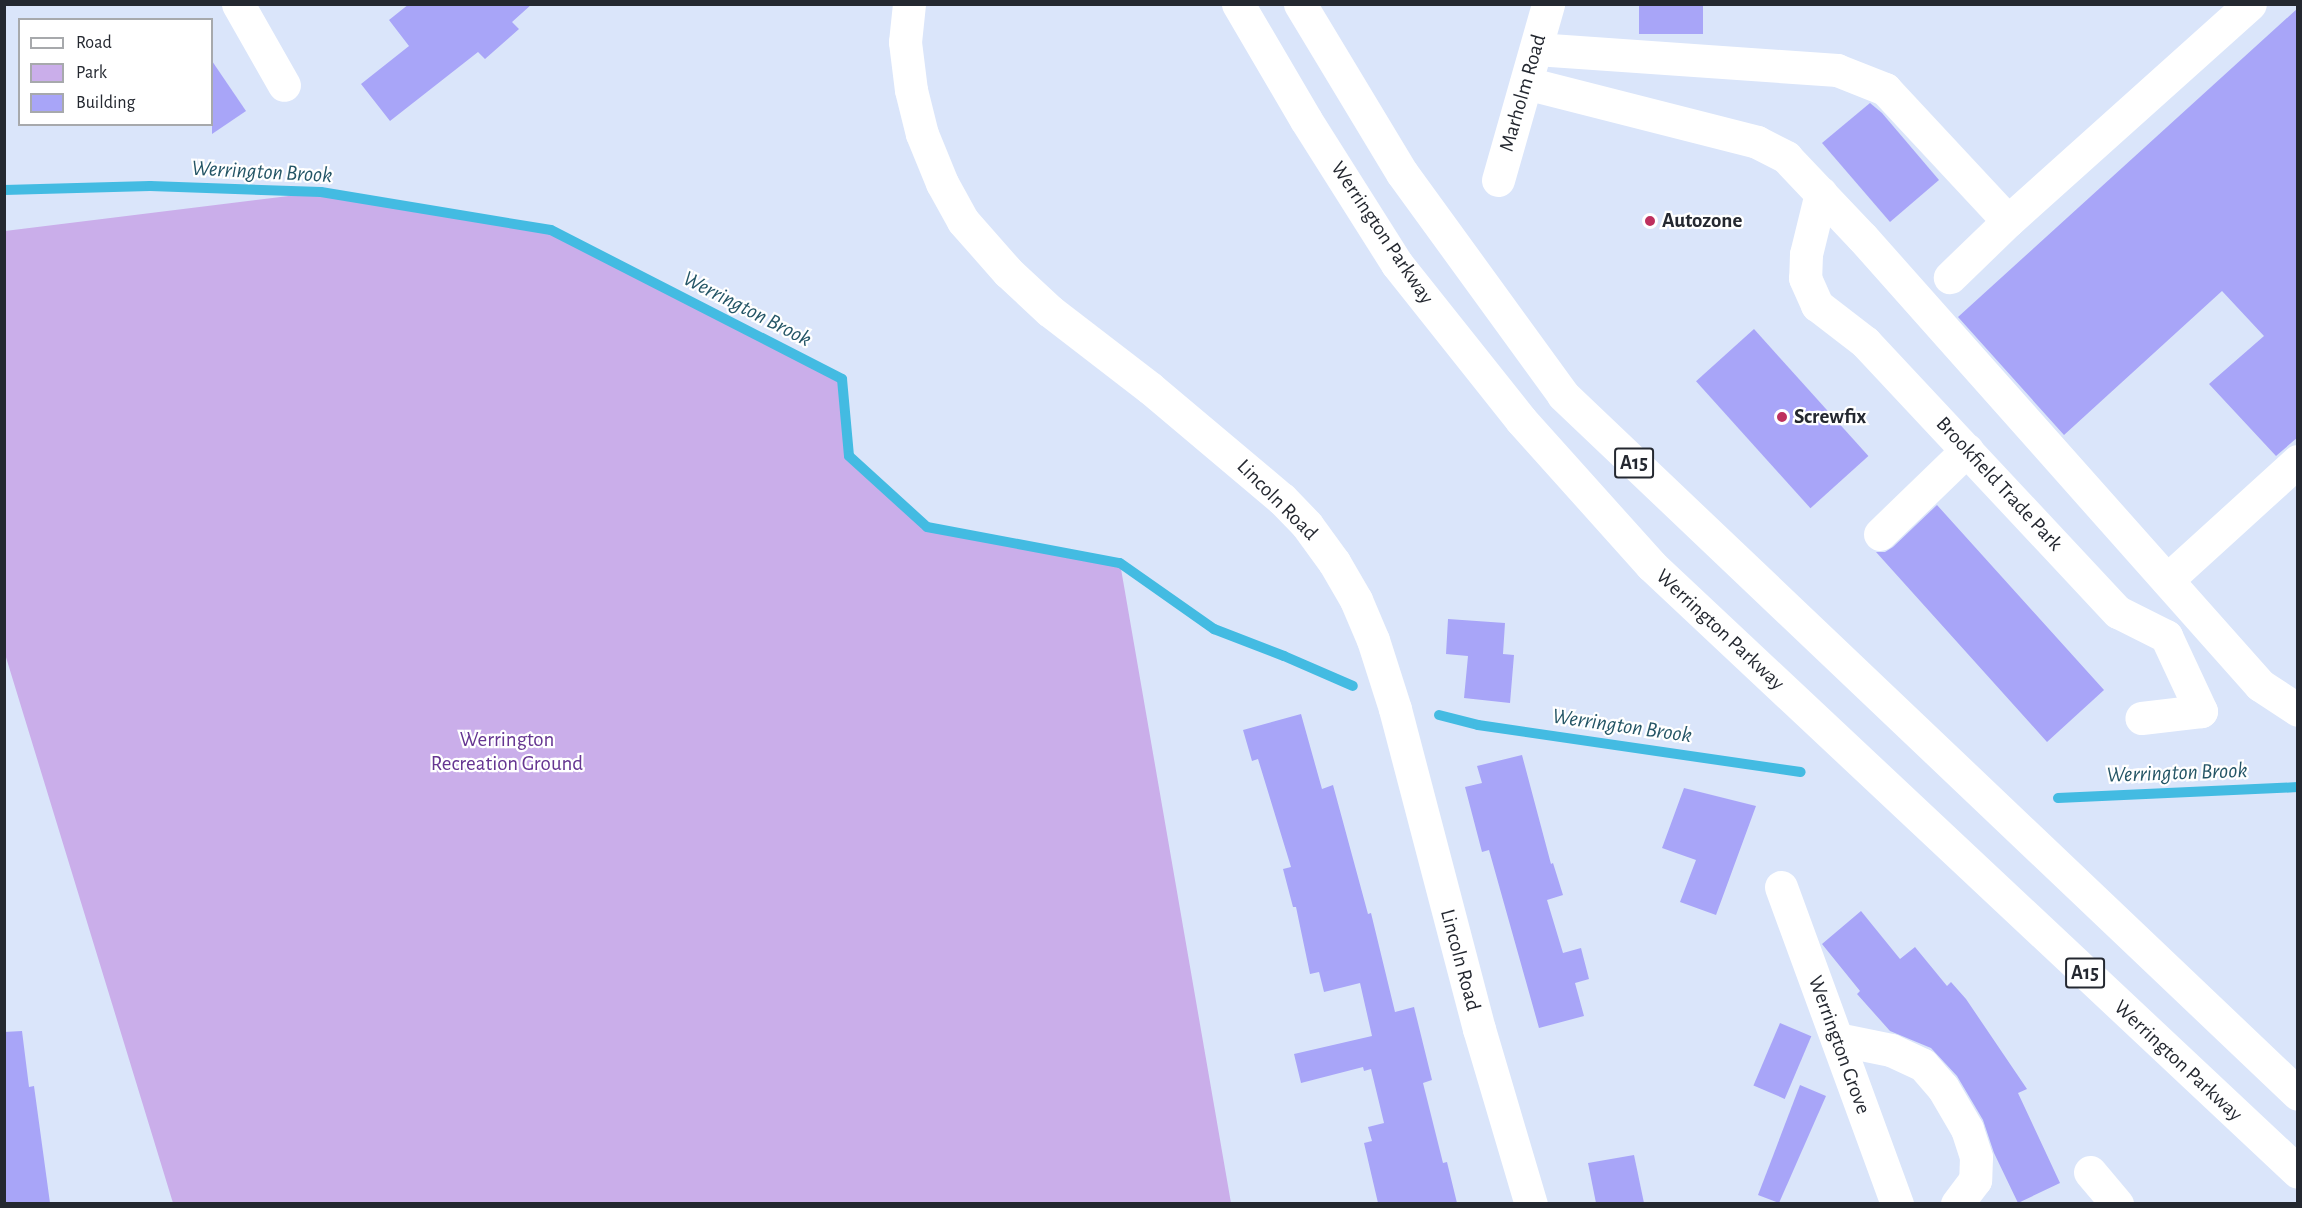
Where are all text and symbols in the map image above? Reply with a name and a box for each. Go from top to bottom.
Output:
legend [18,18,213,126]
street label: Marholm Road [1494,31,1552,155]
text: Road [76,34,112,52]
text: Park [76,64,107,82]
text: Building [76,94,135,112]
water label: Werrington Brook [191,155,333,189]
street label: Werrington Parkway [1325,157,1439,309]
place label: Autozone [1662,208,1742,234]
marker: Autozone [1643,214,1657,228]
water label: Werrington Brook [678,265,816,353]
place label: Screwfix [1794,404,1866,430]
marker: Screwfix [1775,410,1789,424]
street label: Brookfield Trade Park [1930,412,2068,556]
road number: A15 [1613,446,1655,480]
street label: Lincoln Road [1231,454,1323,546]
street label: Werrington Parkway [1651,564,1789,696]
water label: Werrington Brook [1550,703,1694,749]
park label: Werrington Recreation Ground [431,727,583,777]
water label: Werrington Brook [2106,757,2248,789]
street label: Lincoln Road [1434,906,1486,1014]
road number: A15 [2064,956,2106,990]
street label: Werrington Grove [1802,972,1876,1118]
street label: Werrington Parkway [2109,995,2247,1127]

